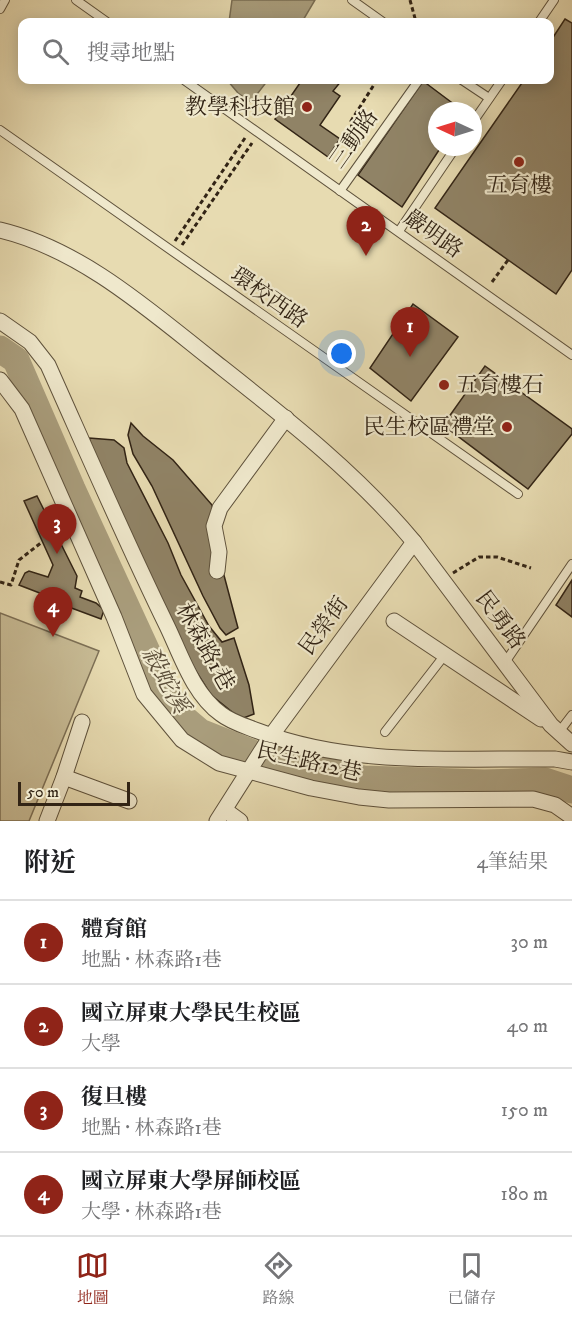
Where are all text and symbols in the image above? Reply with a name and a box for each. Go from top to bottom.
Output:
search box [18,18,554,84]
icon: search [39,35,72,68]
text: 搜尋地點 [87,40,175,67]
place label: 教學科技館 [185,94,295,121]
marker: 教學科技館 [300,100,314,114]
north arrow [428,102,482,156]
street label: 三動路 [324,104,384,174]
marker: 五育樓 [512,155,526,169]
place label: 五育樓 [486,172,552,199]
street label: 嚴明路 [398,204,468,264]
pin: 2 [346,206,386,256]
street label: 環校西路 [225,262,313,334]
pin: 1 [390,308,430,357]
your location [327,339,356,368]
place label: 五育樓石 [456,372,544,399]
marker: 五育樓石 [437,378,451,392]
place label: 民生校區禮堂 [363,414,495,441]
marker: 民生校區禮堂 [500,420,514,434]
pin: 3 [38,504,76,554]
street label: 民勇路 [469,586,531,654]
pin: 4 [34,588,72,637]
street label: 民榮街 [294,591,354,661]
street label: 林森路1巷 [170,598,240,696]
water label: 殺蛇溪 [134,641,197,721]
street label: 民生路12巷 [254,737,364,787]
scale bar [18,779,130,806]
text: 50 m [27,782,59,802]
text: 附近 [24,847,76,880]
text: 4筆結果 [476,850,548,875]
text: 體育館 [81,916,147,943]
text: 1 [40,930,47,955]
text: 30 m [510,930,548,955]
text: 地點 · 林森路1巷 [81,948,222,973]
text: 國立屏東大學民生校區 [81,1000,301,1027]
text: 2 [39,1014,48,1039]
text: 40 m [506,1014,548,1039]
text: 大學 [81,1032,121,1057]
text: 復旦樓 [81,1084,147,1111]
text: 3 [40,1098,47,1123]
text: 150 m [501,1098,548,1123]
text: 地點 · 林森路1巷 [81,1116,222,1141]
text: 國立屏東大學屏師校區 [81,1168,301,1195]
text: 4 [38,1182,49,1207]
text: 180 m [501,1182,548,1207]
text: 大學 · 林森路1巷 [81,1200,222,1225]
tab: 地圖 [76,1249,109,1308]
tab: 路線 [262,1249,295,1308]
tab: 已儲存 [448,1249,496,1308]

